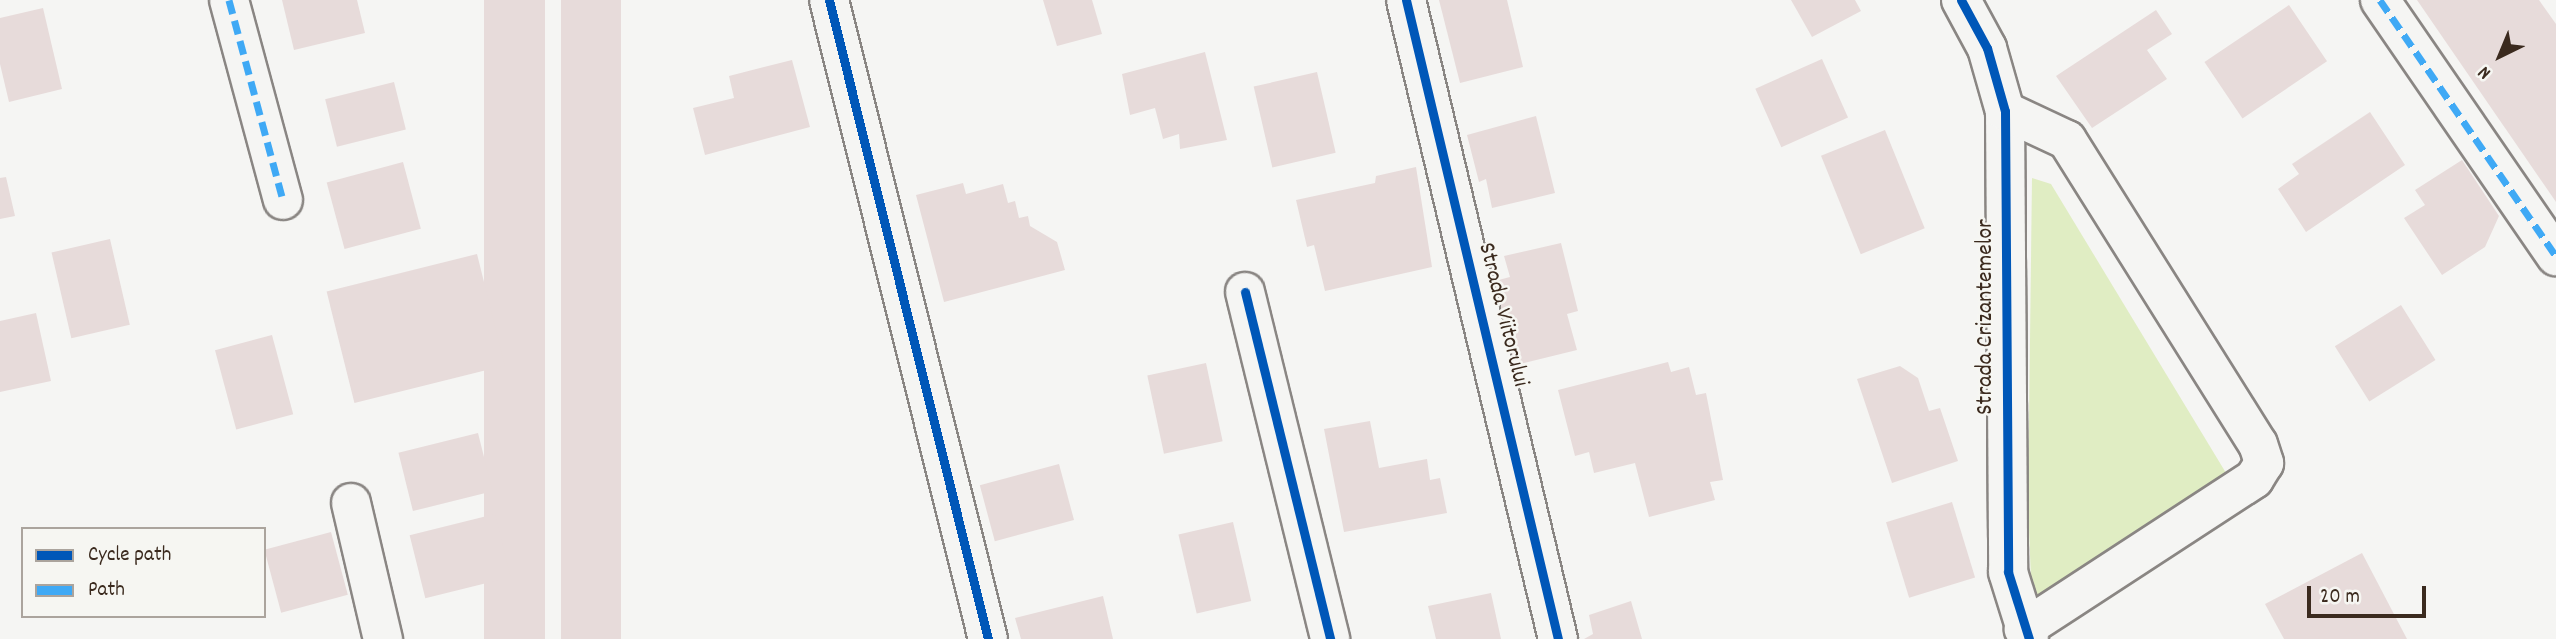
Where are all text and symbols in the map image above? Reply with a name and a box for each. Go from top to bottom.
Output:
north arrow [2465,21,2535,91]
text: N [2473,59,2498,85]
street label: Strada Crizantemelor [1973,219,2001,415]
street label: Strada Viitorului [1470,240,1534,390]
legend [21,527,266,618]
text: Cycle path [88,541,171,571]
scale bar [2311,572,2430,616]
text: Path [88,576,125,606]
text: 20 m [2320,583,2360,613]

